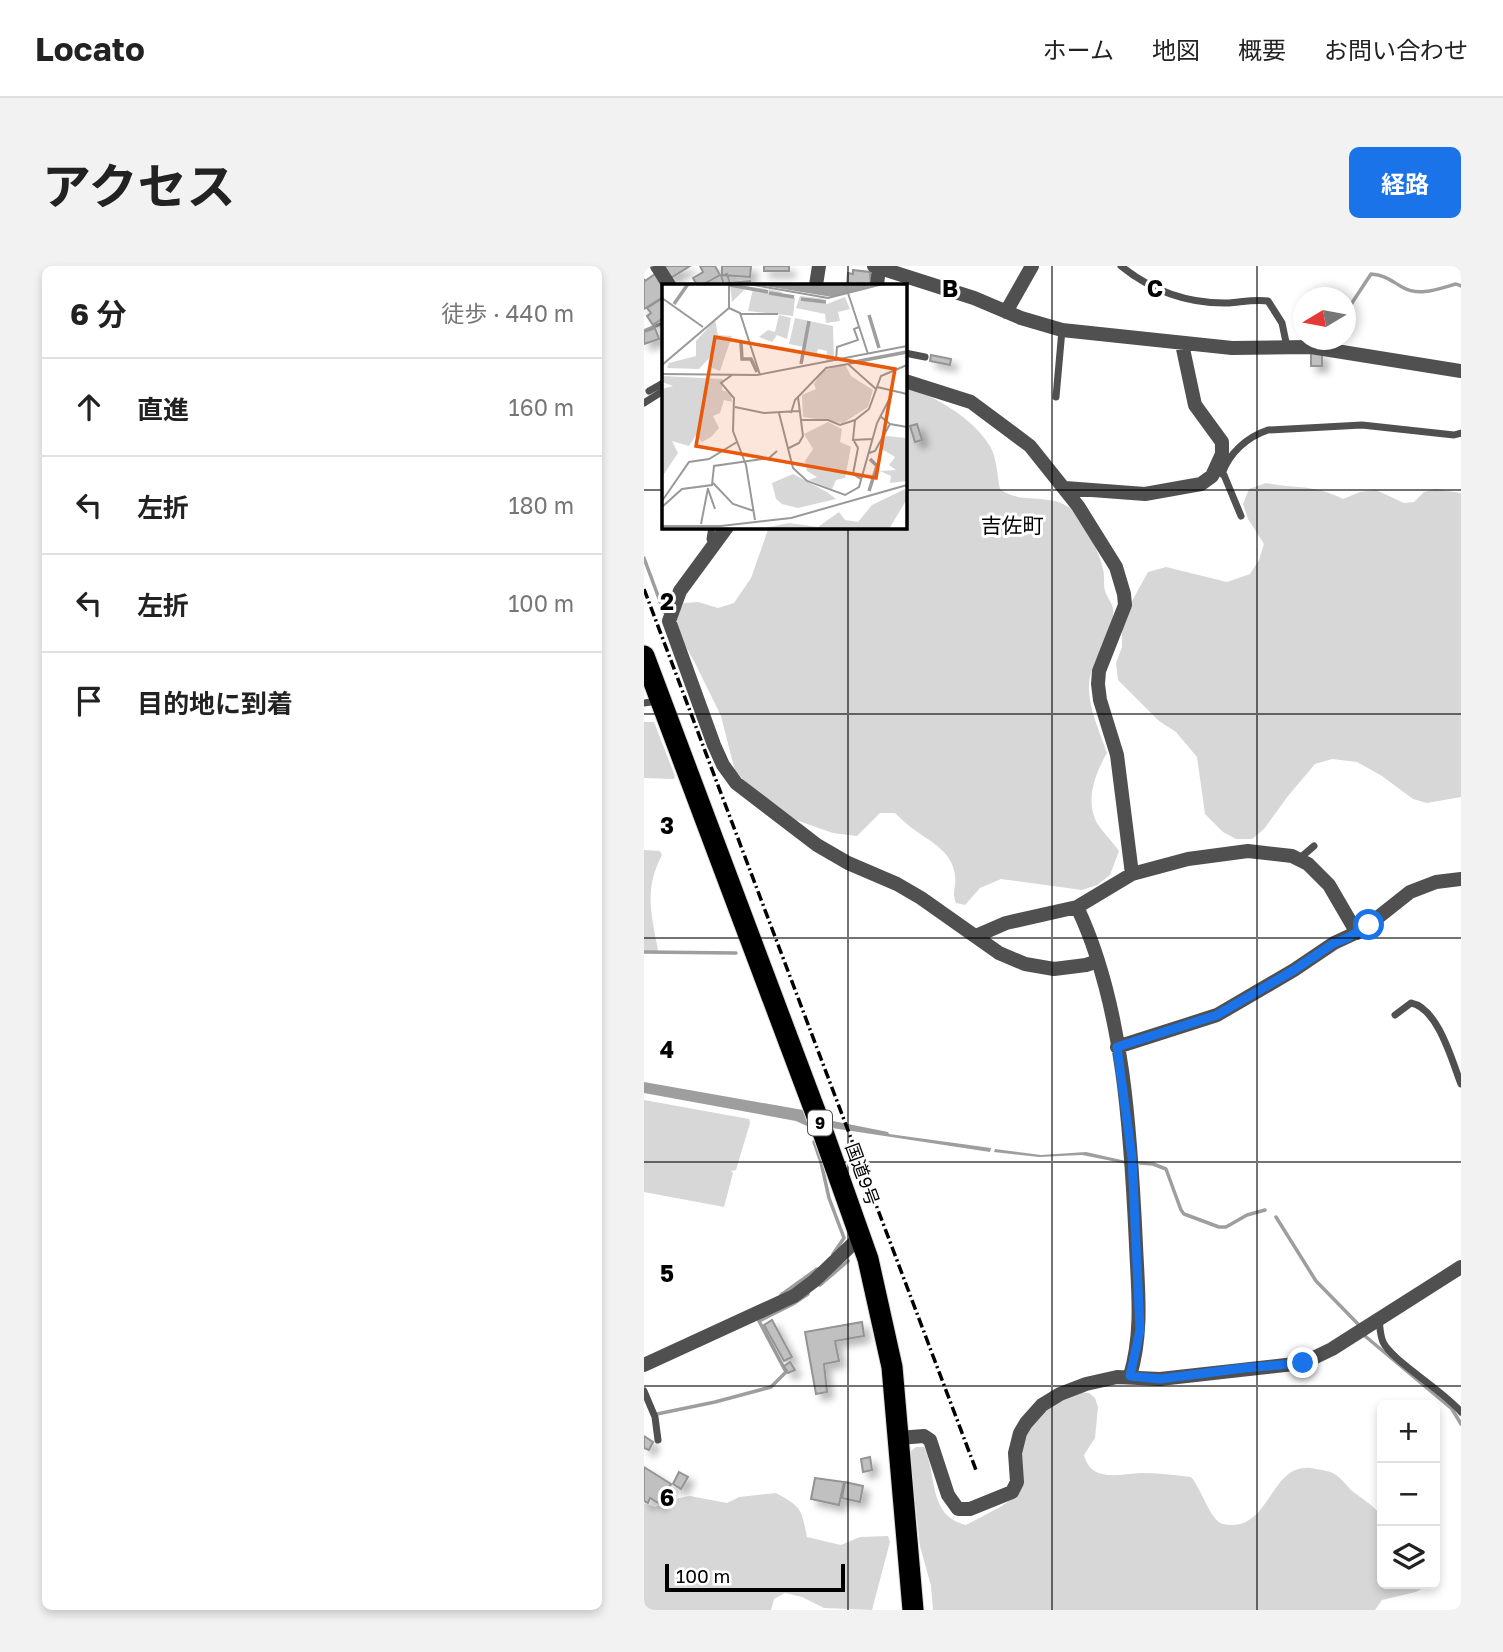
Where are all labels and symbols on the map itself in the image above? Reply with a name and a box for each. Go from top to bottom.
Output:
text: B [942,274,958,302]
text: C [1147,274,1163,302]
inset map [662,284,906,528]
north arrow [1293,287,1356,350]
district label: 吉佐町 [981,512,1044,538]
text: 2 [660,587,674,615]
text: 3 [660,811,674,839]
route start [1353,909,1384,940]
text: 4 [660,1035,674,1063]
road number: 9 [808,1110,832,1136]
street label: 国道9号 [842,1140,884,1208]
text: 5 [660,1259,674,1287]
route end [1287,1347,1318,1378]
text: 6 [660,1483,674,1511]
scale bar [665,1561,845,1593]

